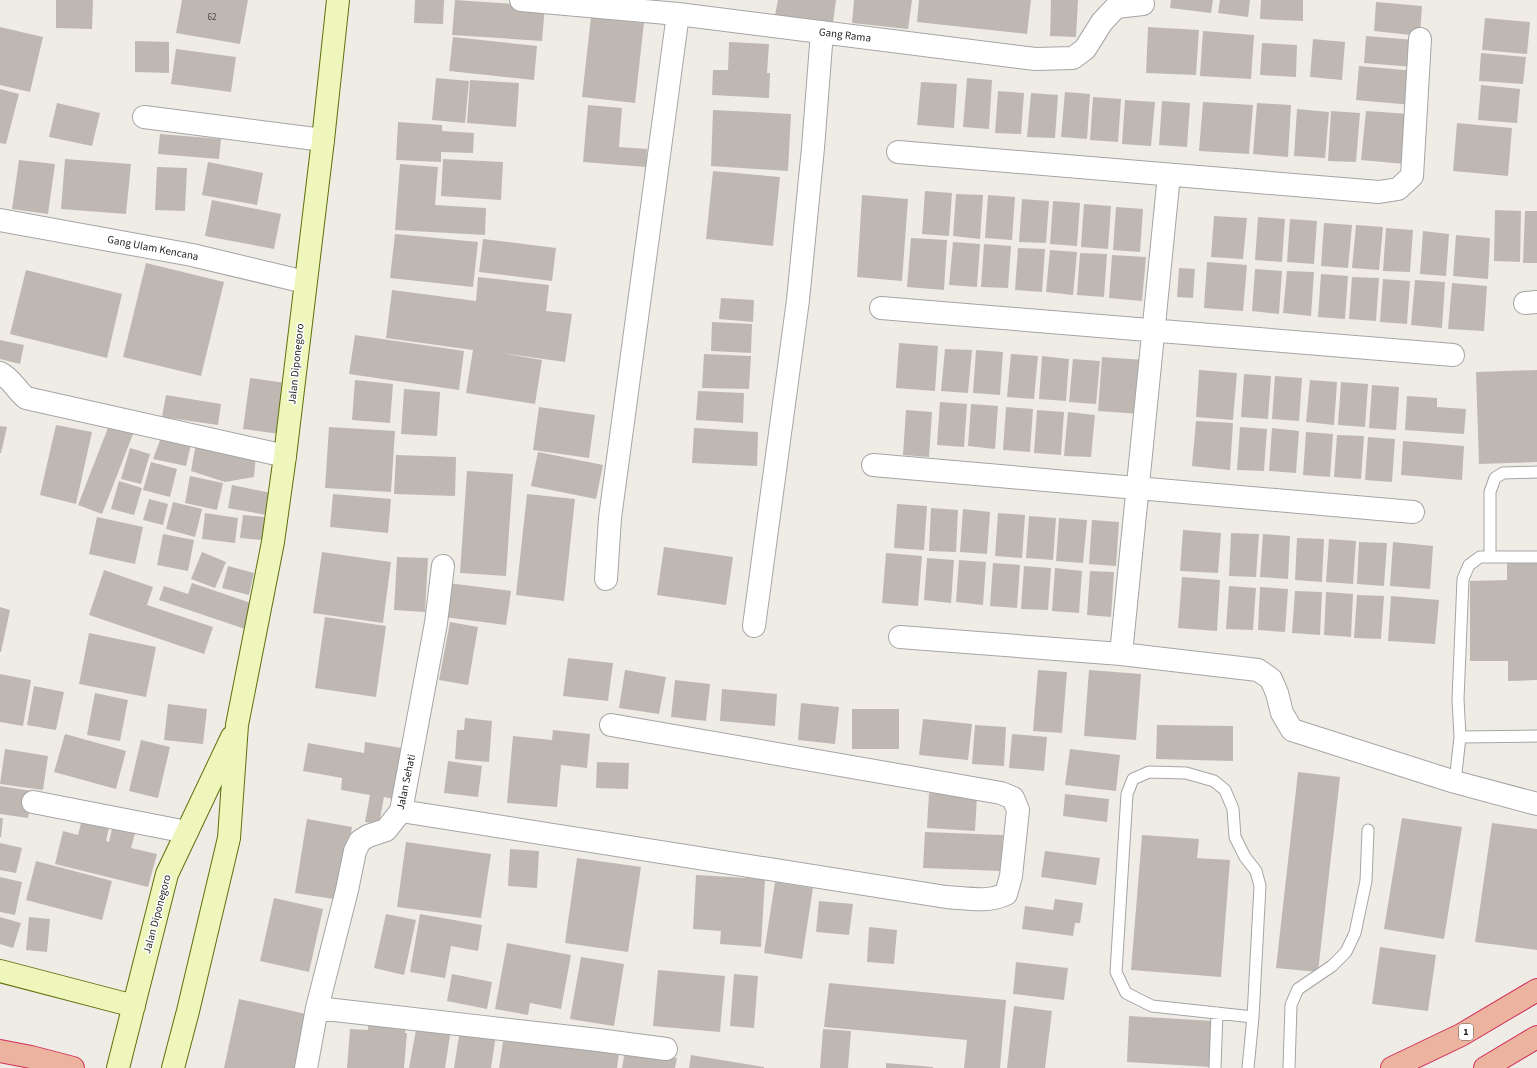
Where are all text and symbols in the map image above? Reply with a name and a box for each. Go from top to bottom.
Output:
house number: 62 [208,11,217,24]
street label: Gang Rama [818,24,872,46]
street label: Gang Ulam Kencana [106,232,200,264]
street label: Jalan Diponegoro [284,323,308,405]
street label: Jalan Sehati [393,753,419,811]
street label: Jalan Diponegoro [139,873,175,955]
road number: 1 [1459,1024,1473,1040]

